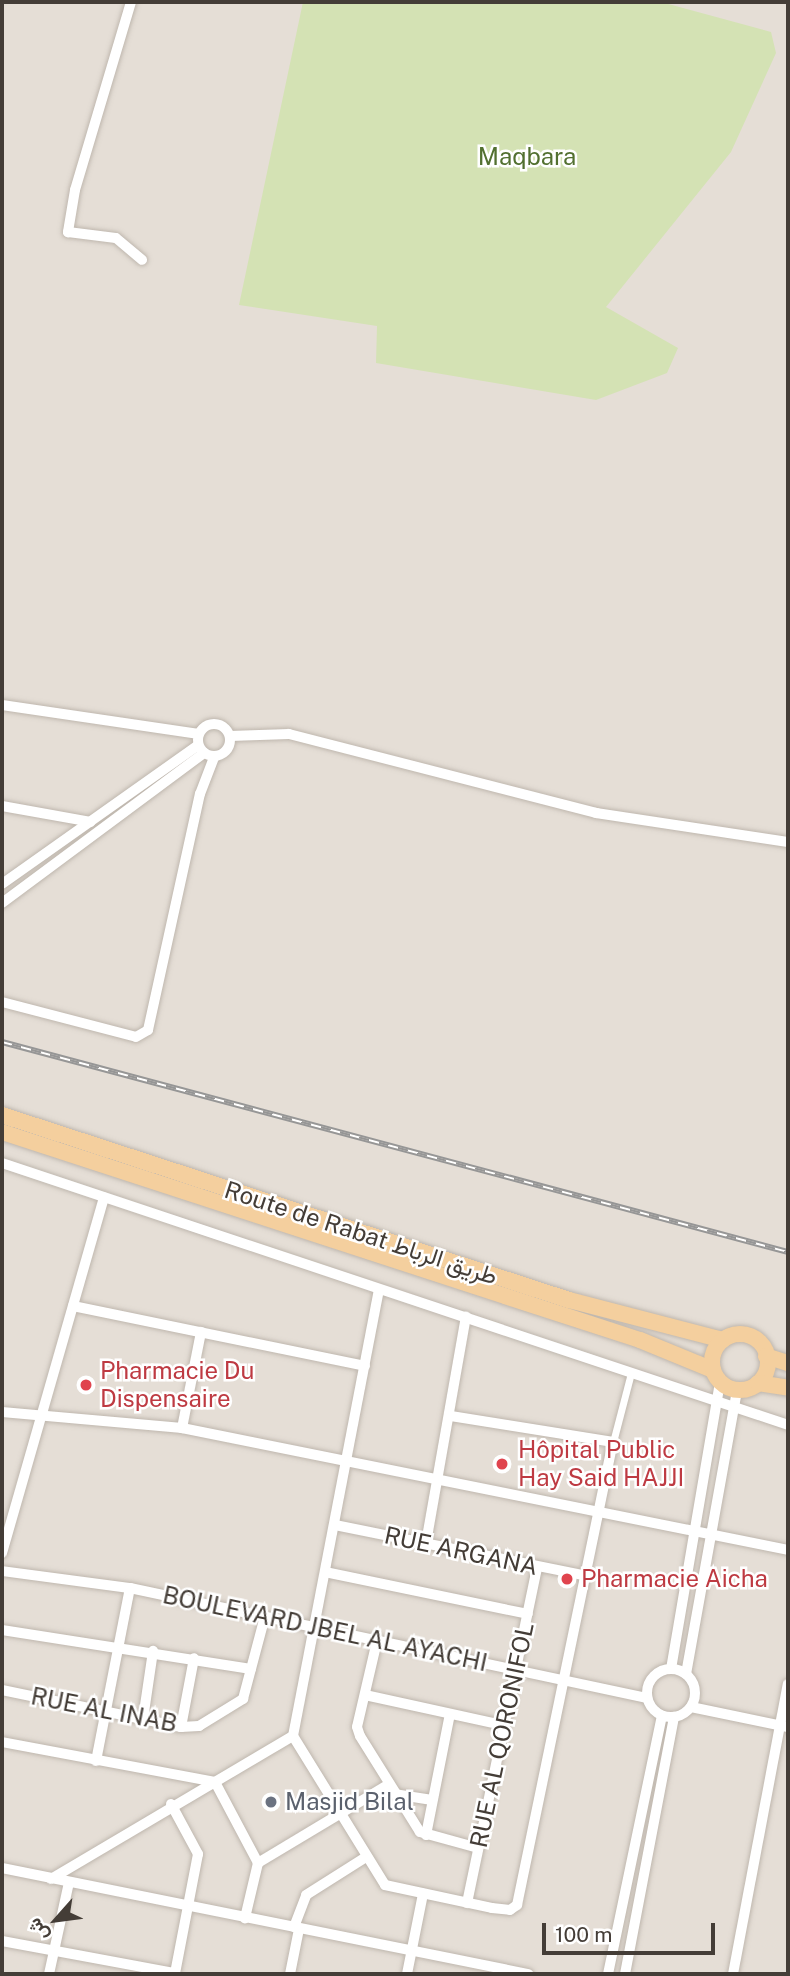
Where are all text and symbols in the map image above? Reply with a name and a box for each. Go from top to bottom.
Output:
park label: Maqbara [478,143,576,171]
street label: Route de Rabat طريق الرباط [221,1175,501,1291]
place label: Pharmacie Du Dispensaire [100,1357,255,1413]
marker: Pharmacie Du Dispensaire [78,1377,94,1393]
place label: Hôpital Public Hay Said HAJJI [518,1436,684,1492]
marker: Hôpital Public Hay Said HAJJI [492,1454,512,1474]
street label: RUE ARGANA [382,1521,540,1581]
place label: Pharmacie Aicha [581,1565,768,1593]
marker: Pharmacie Aicha [559,1571,575,1587]
street label: BOULEVARD JBEL AL AYACHI [160,1581,490,1677]
street label: RUE AL QORONIFOL [464,1620,540,1850]
street label: RUE AL INAB [29,1682,179,1738]
place label: Masjid Bilal [285,1788,414,1816]
marker: Masjid Bilal [263,1794,279,1810]
north arrow [21,1885,91,1955]
scale bar [545,1910,718,1954]
text: ش [22,1915,53,1945]
text: 100 m [555,1922,612,1947]

